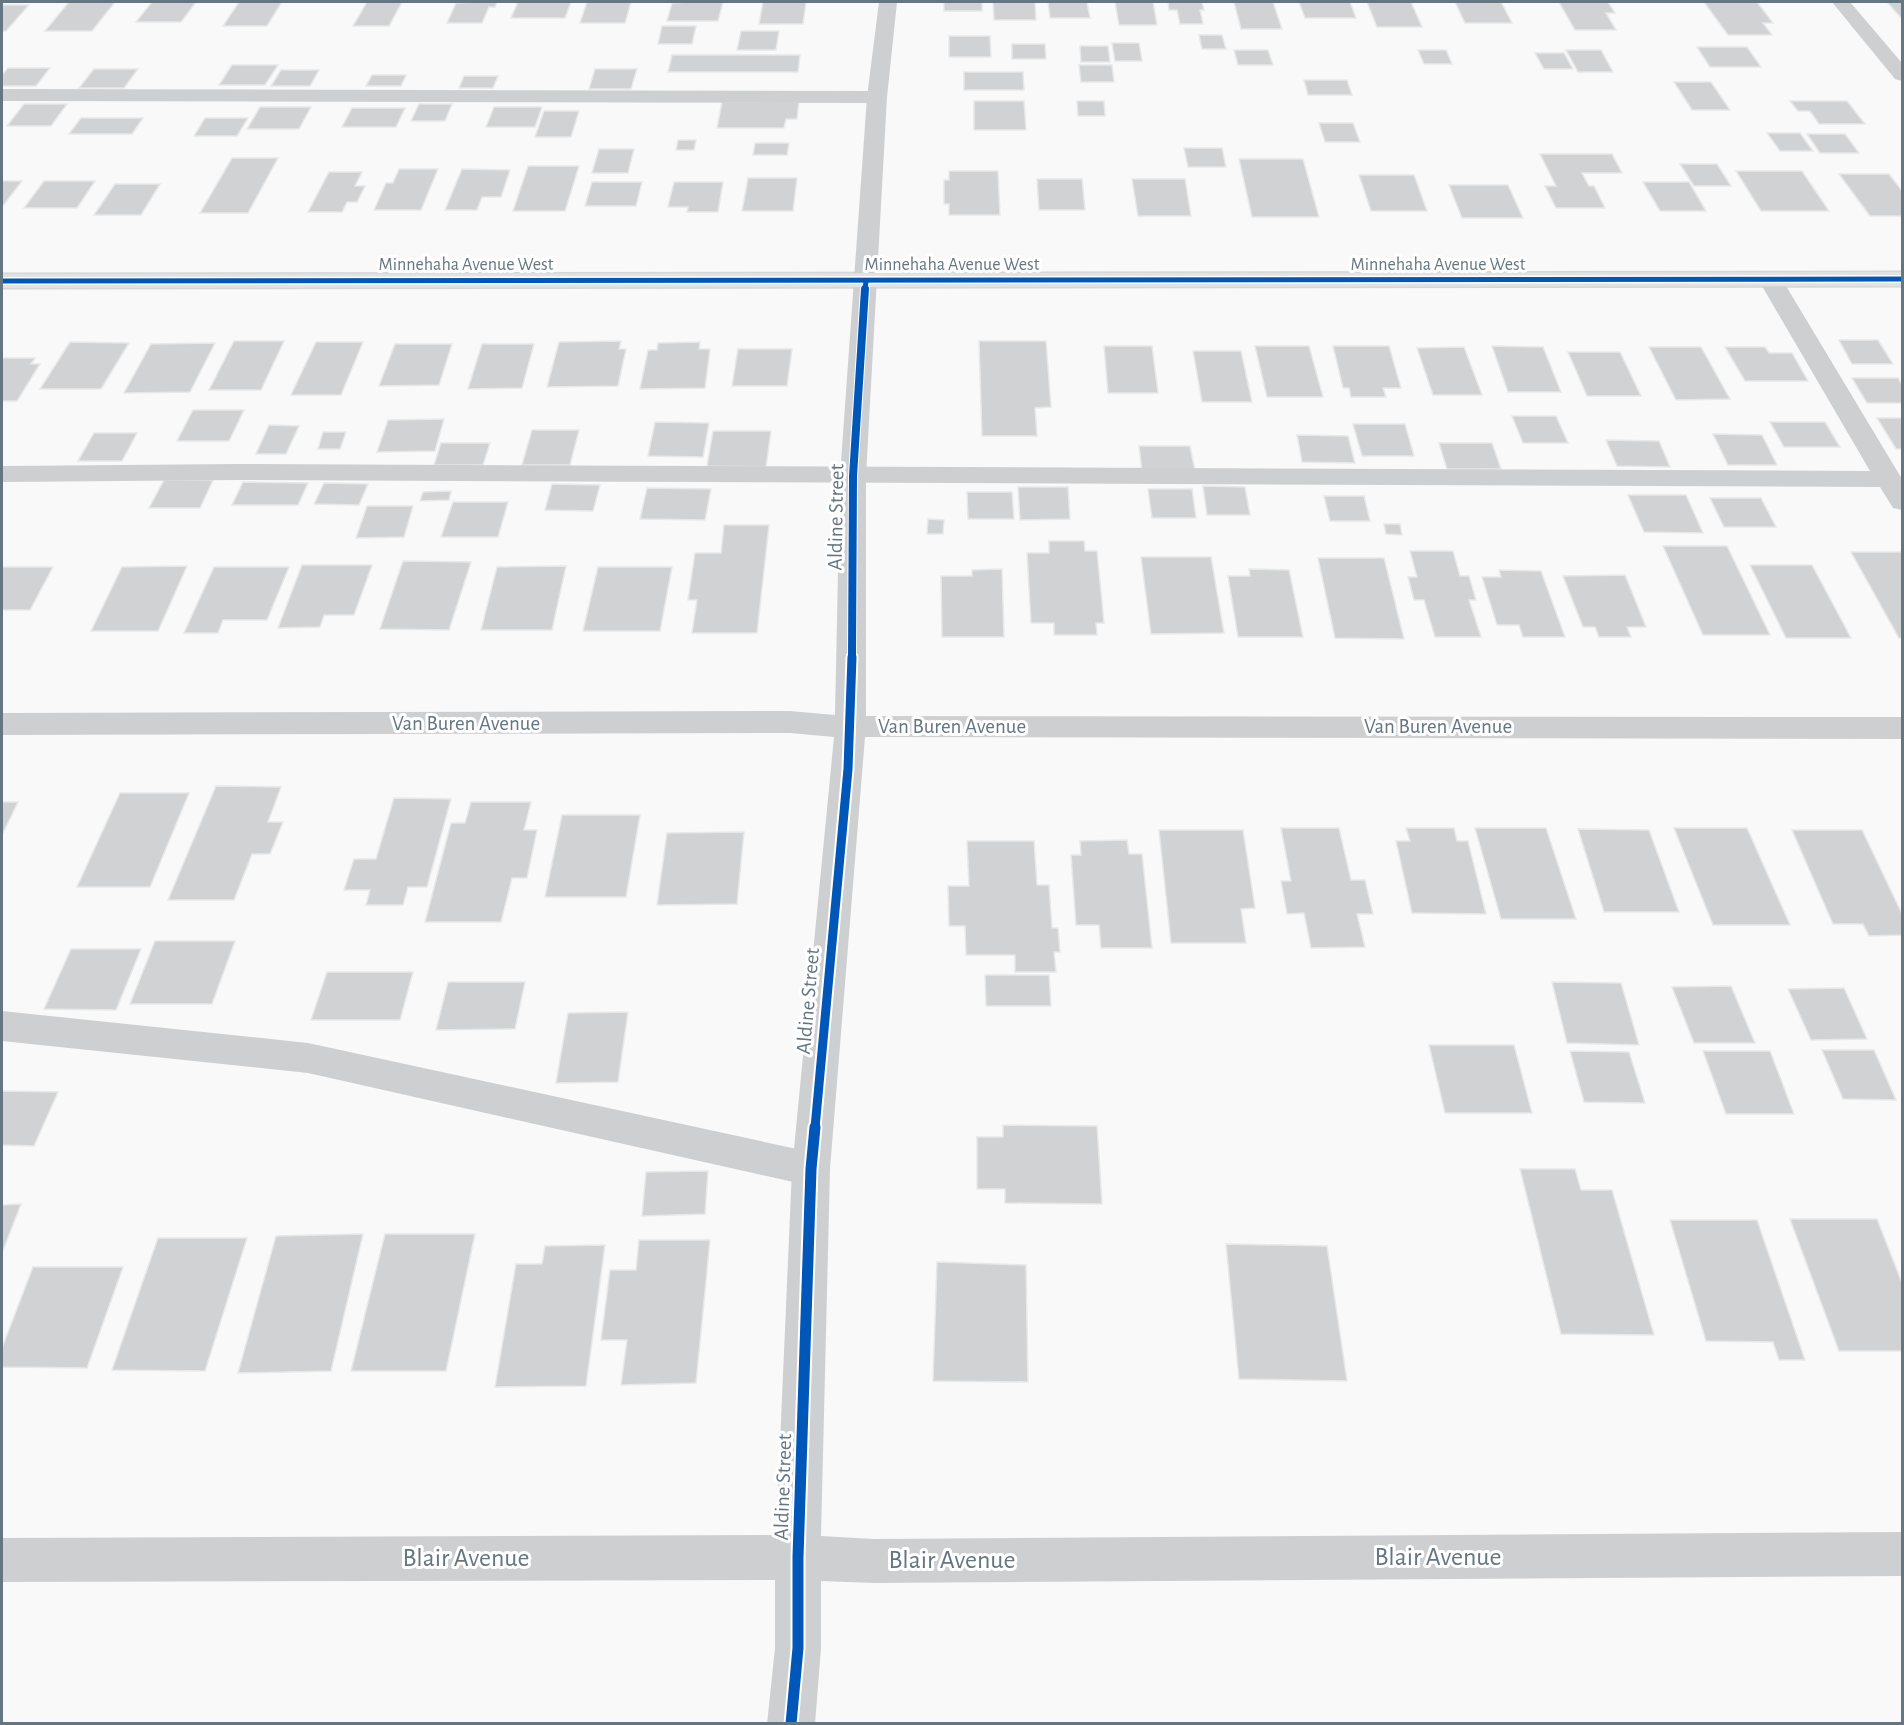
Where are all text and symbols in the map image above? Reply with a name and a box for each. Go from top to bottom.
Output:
street label: Minnehaha Avenue West [379,256,554,274]
street label: Minnehaha Avenue West [865,256,1040,274]
street label: Minnehaha Avenue West [1351,256,1526,274]
street label: Aldine Street [825,463,847,571]
street label: Van Buren Avenue [392,713,540,734]
street label: Van Buren Avenue [878,716,1026,737]
street label: Van Buren Avenue [1364,716,1512,737]
street label: Aldine Street [793,947,823,1055]
street label: Aldine Street [771,1433,795,1541]
street label: Blair Avenue [1374,1544,1502,1570]
street label: Blair Avenue [402,1545,530,1571]
street label: Blair Avenue [888,1547,1016,1573]

